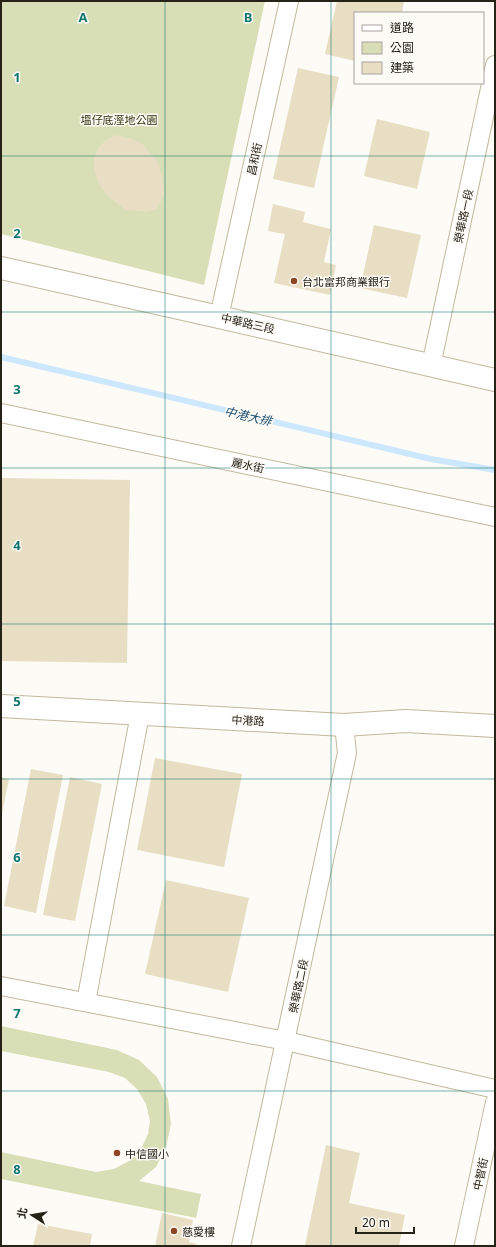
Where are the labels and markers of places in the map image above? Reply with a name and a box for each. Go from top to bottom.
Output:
place label: 台北富邦商業銀行 [302,274,390,289]
marker: 台北富邦商業銀行 [289,276,299,286]
place label: 中信國小 [125,1146,169,1161]
marker: 中信國小 [112,1148,122,1158]
place label: 慈愛樓 [182,1224,215,1239]
marker: 慈愛樓 [169,1226,179,1236]

